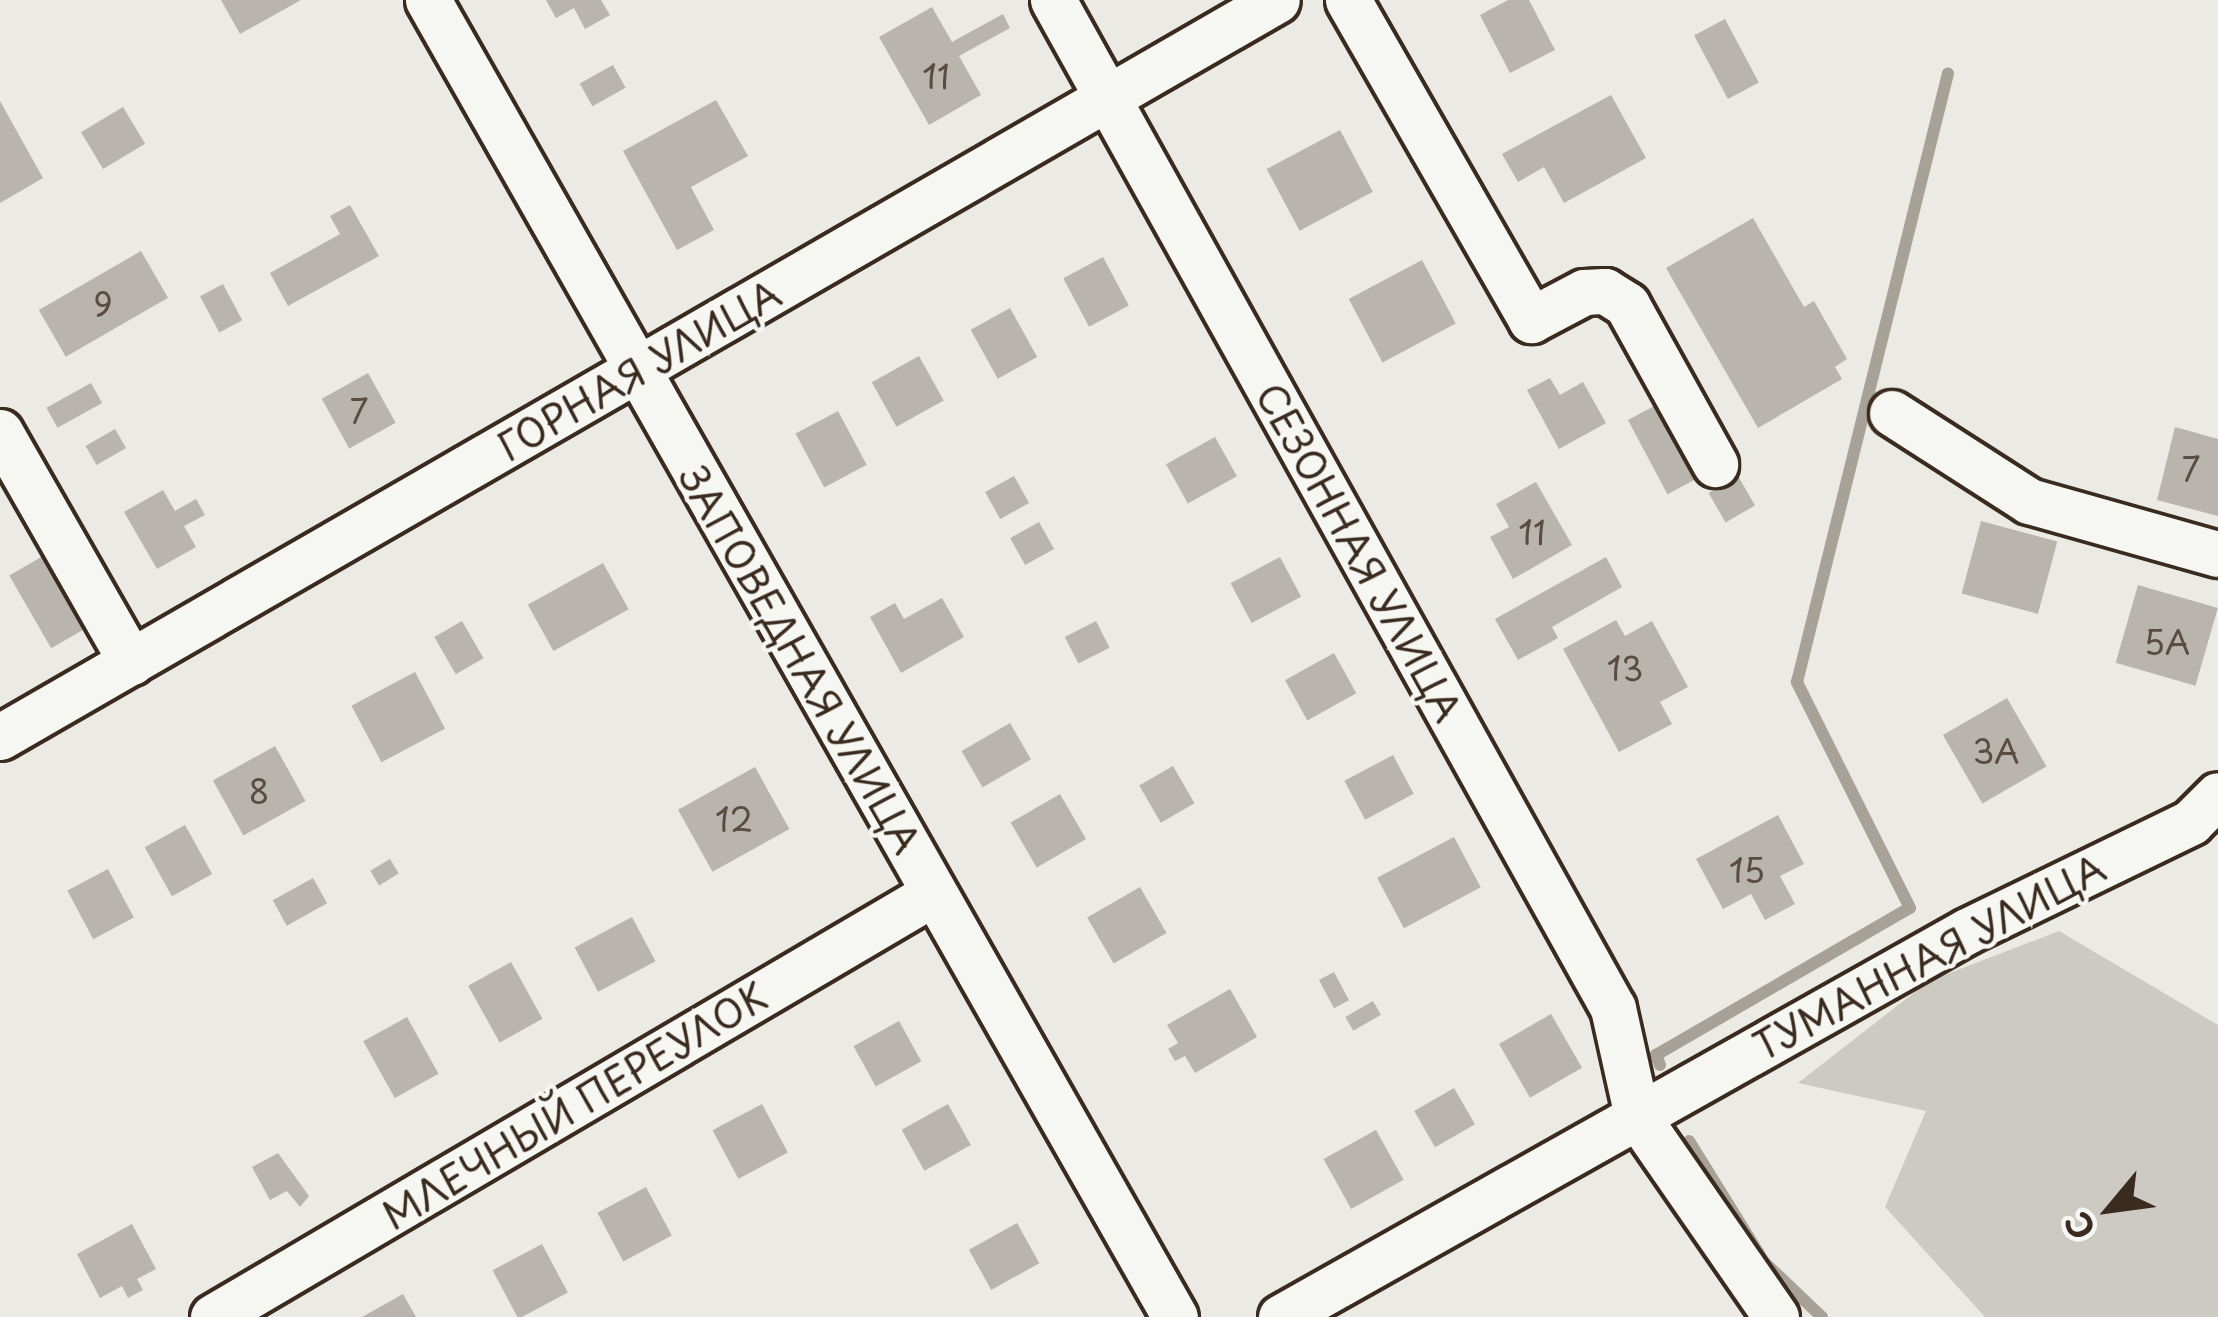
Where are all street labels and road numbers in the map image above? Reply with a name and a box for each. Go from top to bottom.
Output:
street label: ГОРНАЯ УЛИЦА [489,269,789,469]
street label: СЕЗОННАЯ УЛИЦА [1248,375,1472,729]
street label: ЗАПОВЕДНАЯ УЛИЦА [671,457,931,861]
street label: ТУМАННАЯ УЛИЦА [1745,843,2113,1069]
street label: МЛЕЧНЫЙ ПЕРЕУЛОК [373,971,775,1239]

